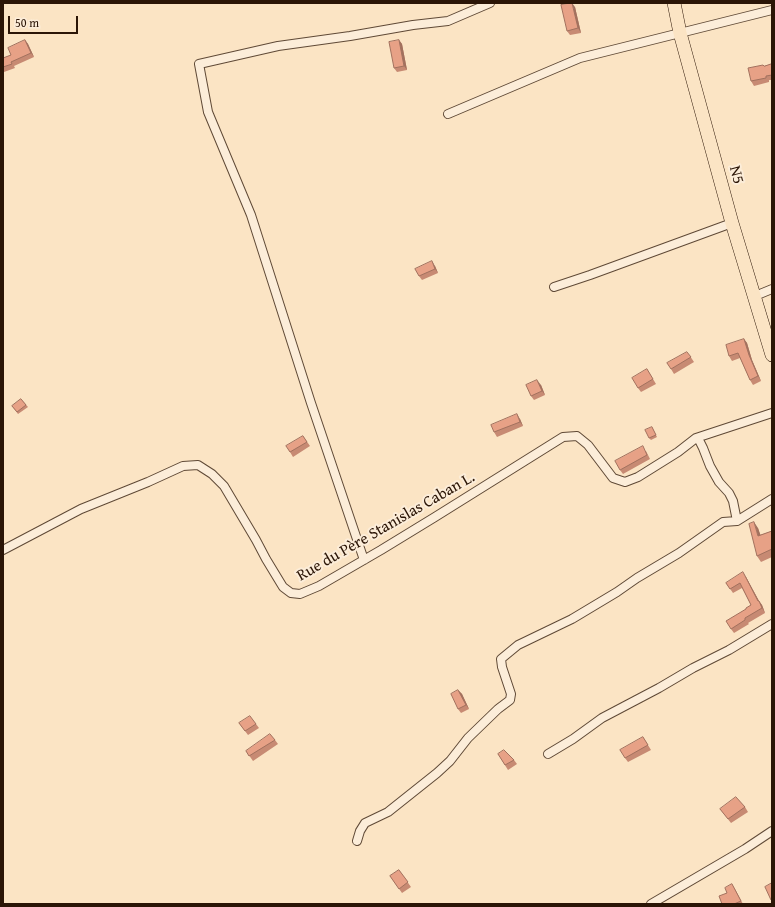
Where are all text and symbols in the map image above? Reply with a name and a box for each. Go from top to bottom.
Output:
scale bar [10,8,80,34]
text: 50 m [15,14,39,31]
street label: N5 [724,164,748,186]
street label: Rue du Père Stanislas Caban L. [294,468,478,586]

